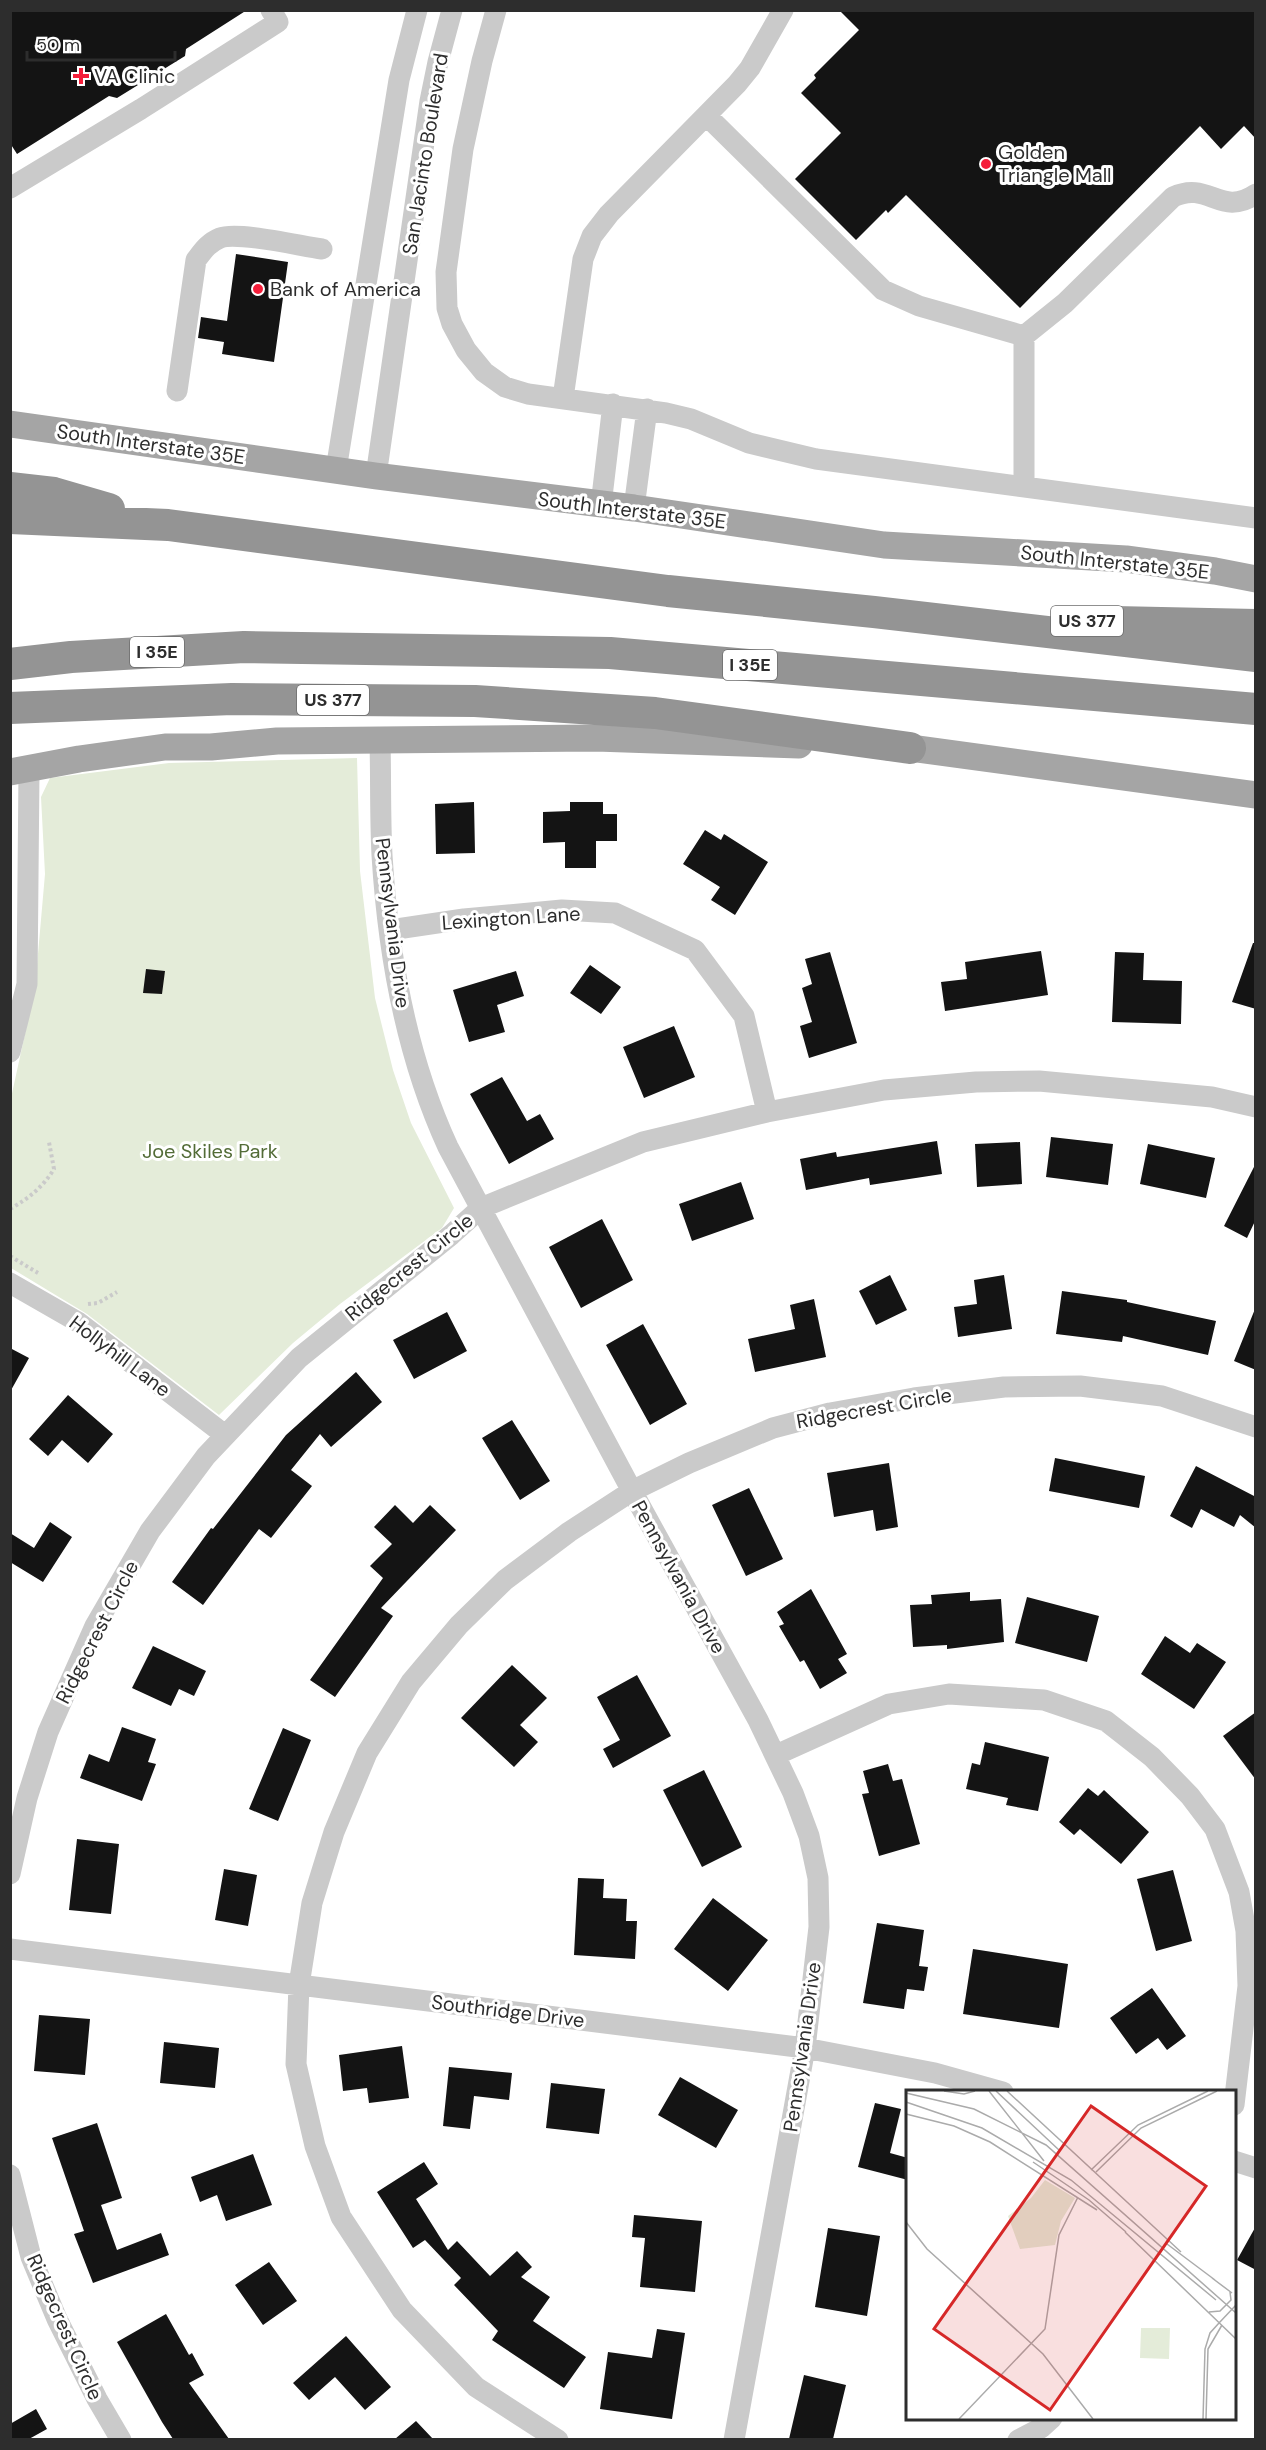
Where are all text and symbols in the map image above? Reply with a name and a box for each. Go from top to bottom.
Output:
scale bar [27,24,176,62]
text: 50 m [36,33,80,57]
street label: San Jacinto Boulevard [396,51,454,257]
place label: VA Clinic [94,63,175,89]
marker: VA Clinic [72,67,90,85]
place label: Golden Triangle Mall [998,139,1112,188]
marker: Golden Triangle Mall [979,157,993,171]
place label: Bank of America [270,276,421,302]
marker: Bank of America [251,282,265,296]
street label: South Interstate 35E [55,418,247,470]
street label: South Interstate 35E [536,486,728,534]
street label: South Interstate 35E [1019,539,1211,585]
road number: US 377 [1051,606,1123,636]
road number: I 35E [130,637,184,667]
road number: I 35E [723,650,777,680]
road number: US 377 [297,685,369,715]
street label: Pennsylvania Drive [370,836,416,1010]
street label: Lexington Lane [441,900,581,936]
park label: Joe Skiles Park [142,1138,278,1164]
street label: Ridgecrest Circle [340,1207,478,1327]
street label: Hollyhill Lane [64,1309,176,1403]
street label: Ridgecrest Circle [794,1382,954,1434]
street label: Pennsylvania Drive [626,1496,732,1658]
street label: Ridgecrest Circle [50,1556,144,1708]
street label: Pennsylvania Drive [777,1960,827,2134]
street label: Southridge Drive [430,1989,586,2033]
inset map [906,2090,1236,2420]
street label: Ridgecrest Circle [21,2250,109,2404]

